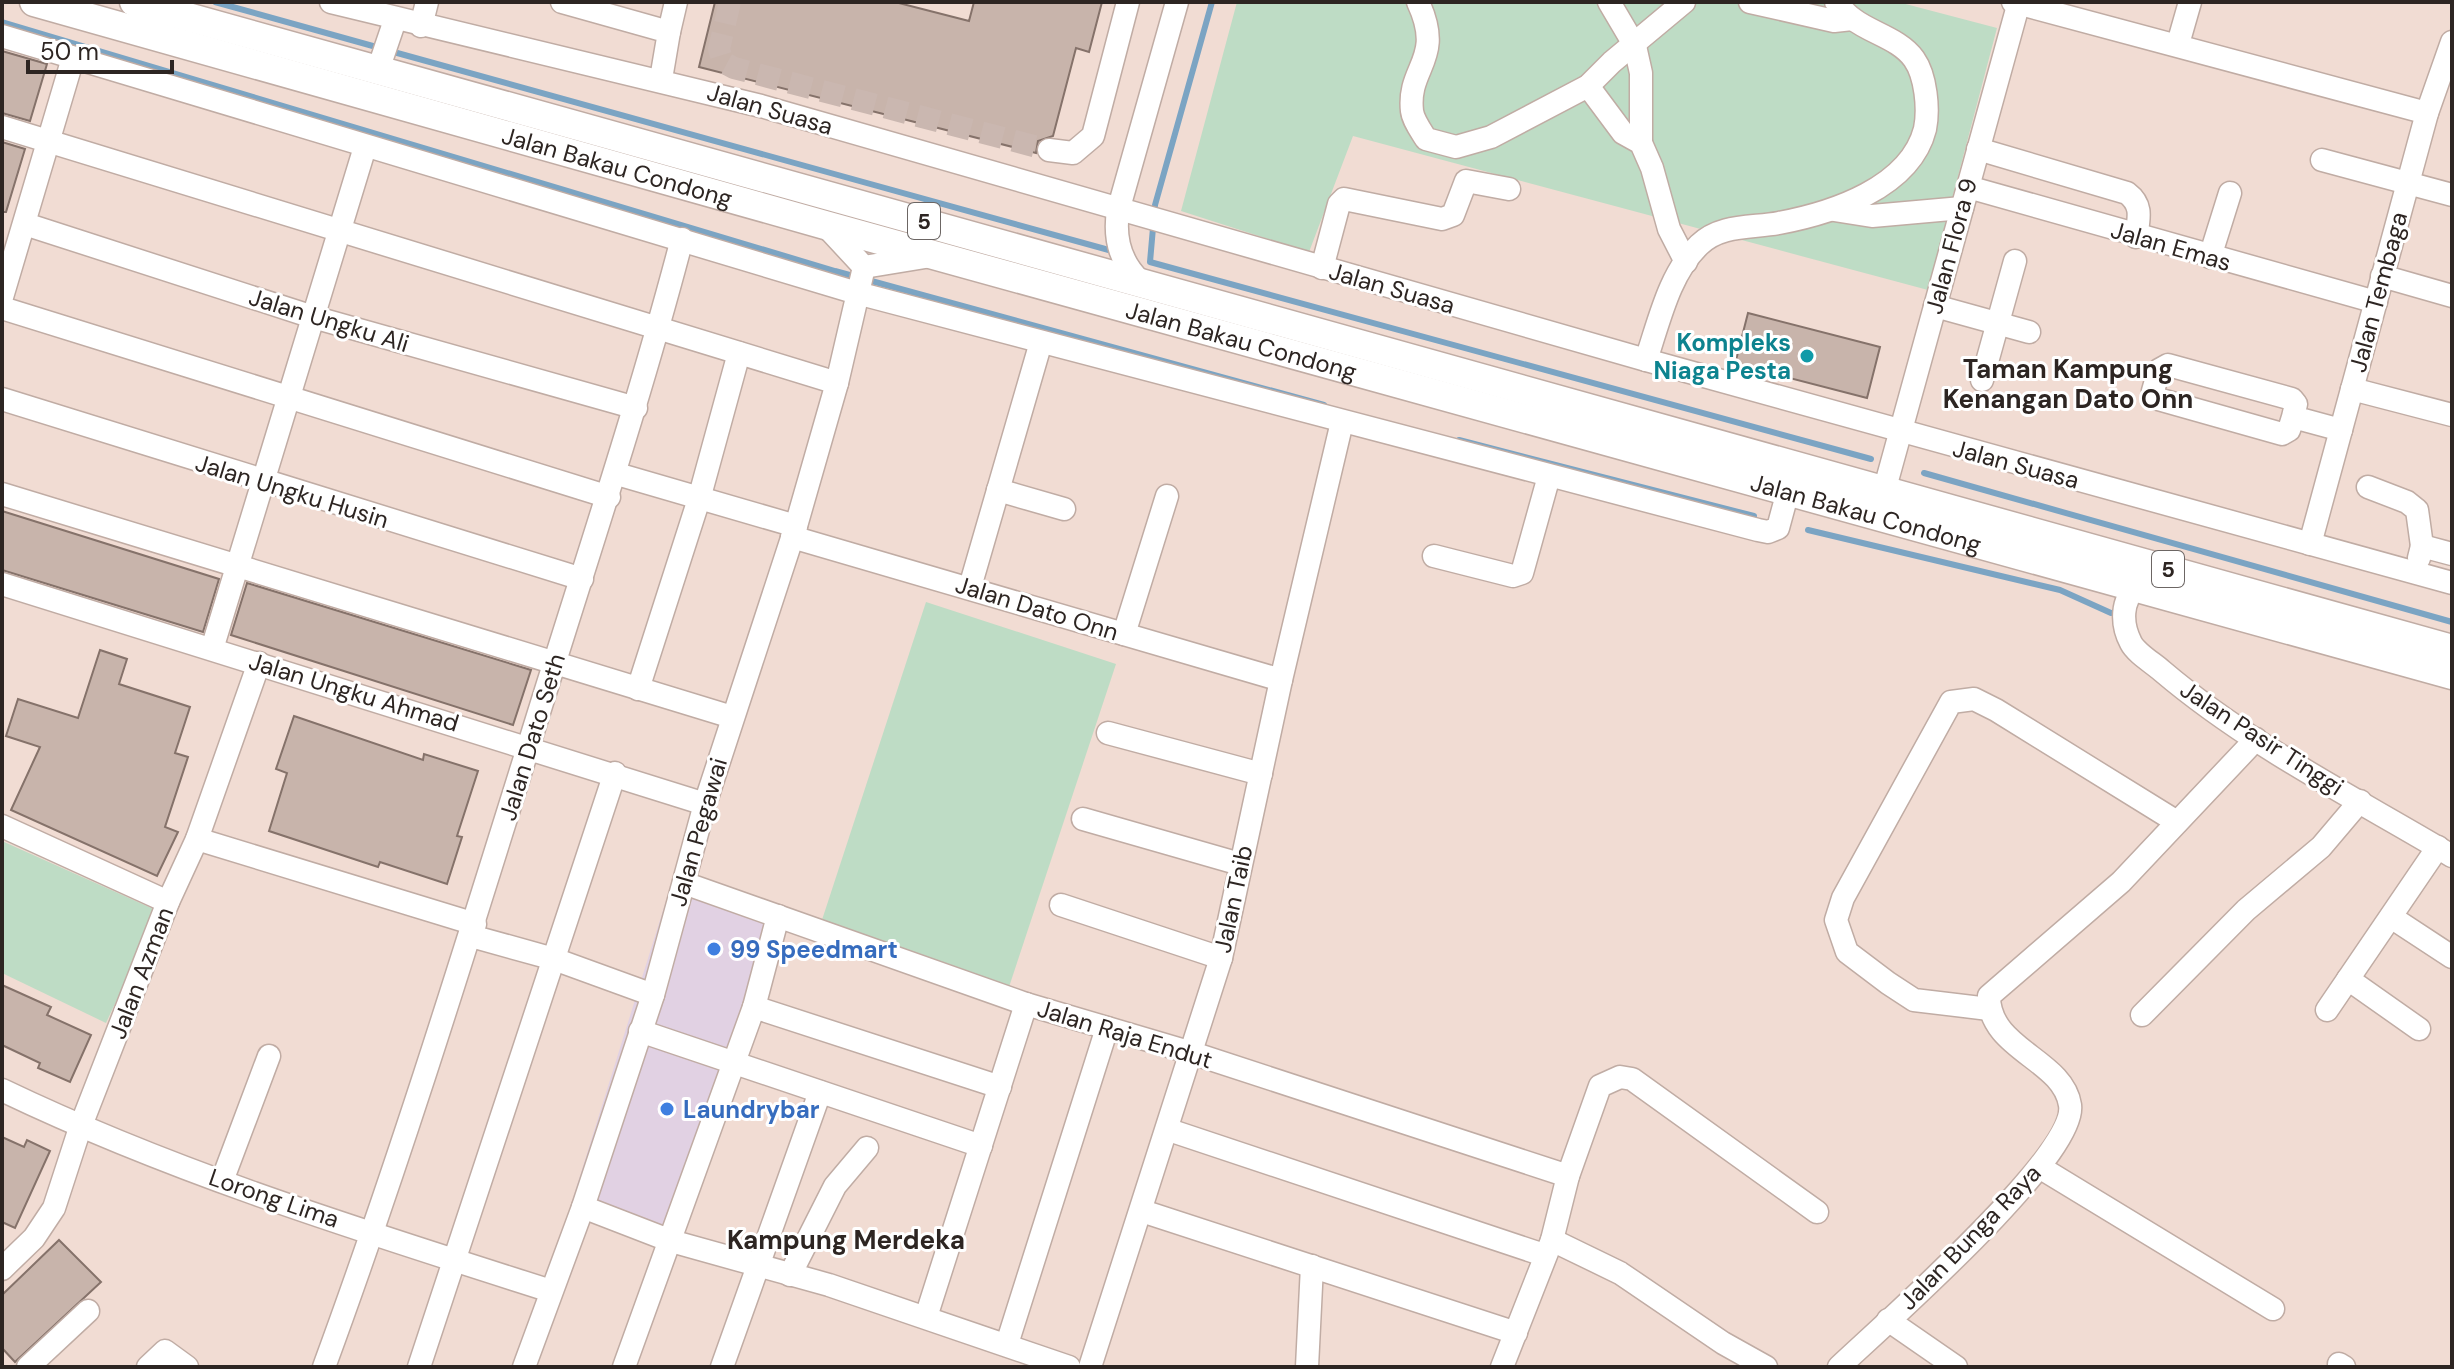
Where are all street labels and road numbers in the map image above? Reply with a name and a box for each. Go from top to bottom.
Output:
street label: Jalan Suasa [703,76,837,142]
street label: Jalan Bakau Condong [498,119,736,214]
street label: Jalan Flora 9 [1918,175,1984,317]
road number: 5 [908,203,940,239]
street label: Jalan Tembaga [2342,209,2414,375]
street label: Jalan Emas [2107,214,2235,278]
street label: Jalan Suasa [1325,255,1459,321]
street label: Jalan Ungku Ali [245,281,413,359]
street label: Jalan Bakau Condong [1123,294,1360,387]
street label: Jalan Suasa [1949,432,2083,496]
street label: Jalan Ungku Husin [192,447,392,535]
street label: Jalan Bakau Condong [1747,466,1985,560]
road number: 5 [2152,551,2184,587]
street label: Jalan Dato Onn [952,569,1122,647]
street label: Jalan Ungku Ahmad [245,645,463,739]
street label: Jalan Dato Seth [492,650,572,824]
street label: Jalan Pasir Tinggi [2174,674,2350,802]
street label: Jalan Pegawai [662,754,734,910]
street label: Jalan Taib [1206,842,1260,956]
street label: Jalan Azman [102,903,180,1043]
street label: Jalan Raja Endut [1034,993,1216,1075]
street label: Jalan Bunga Raya [1893,1158,2047,1316]
street label: Lorong Lima [205,1161,343,1235]

